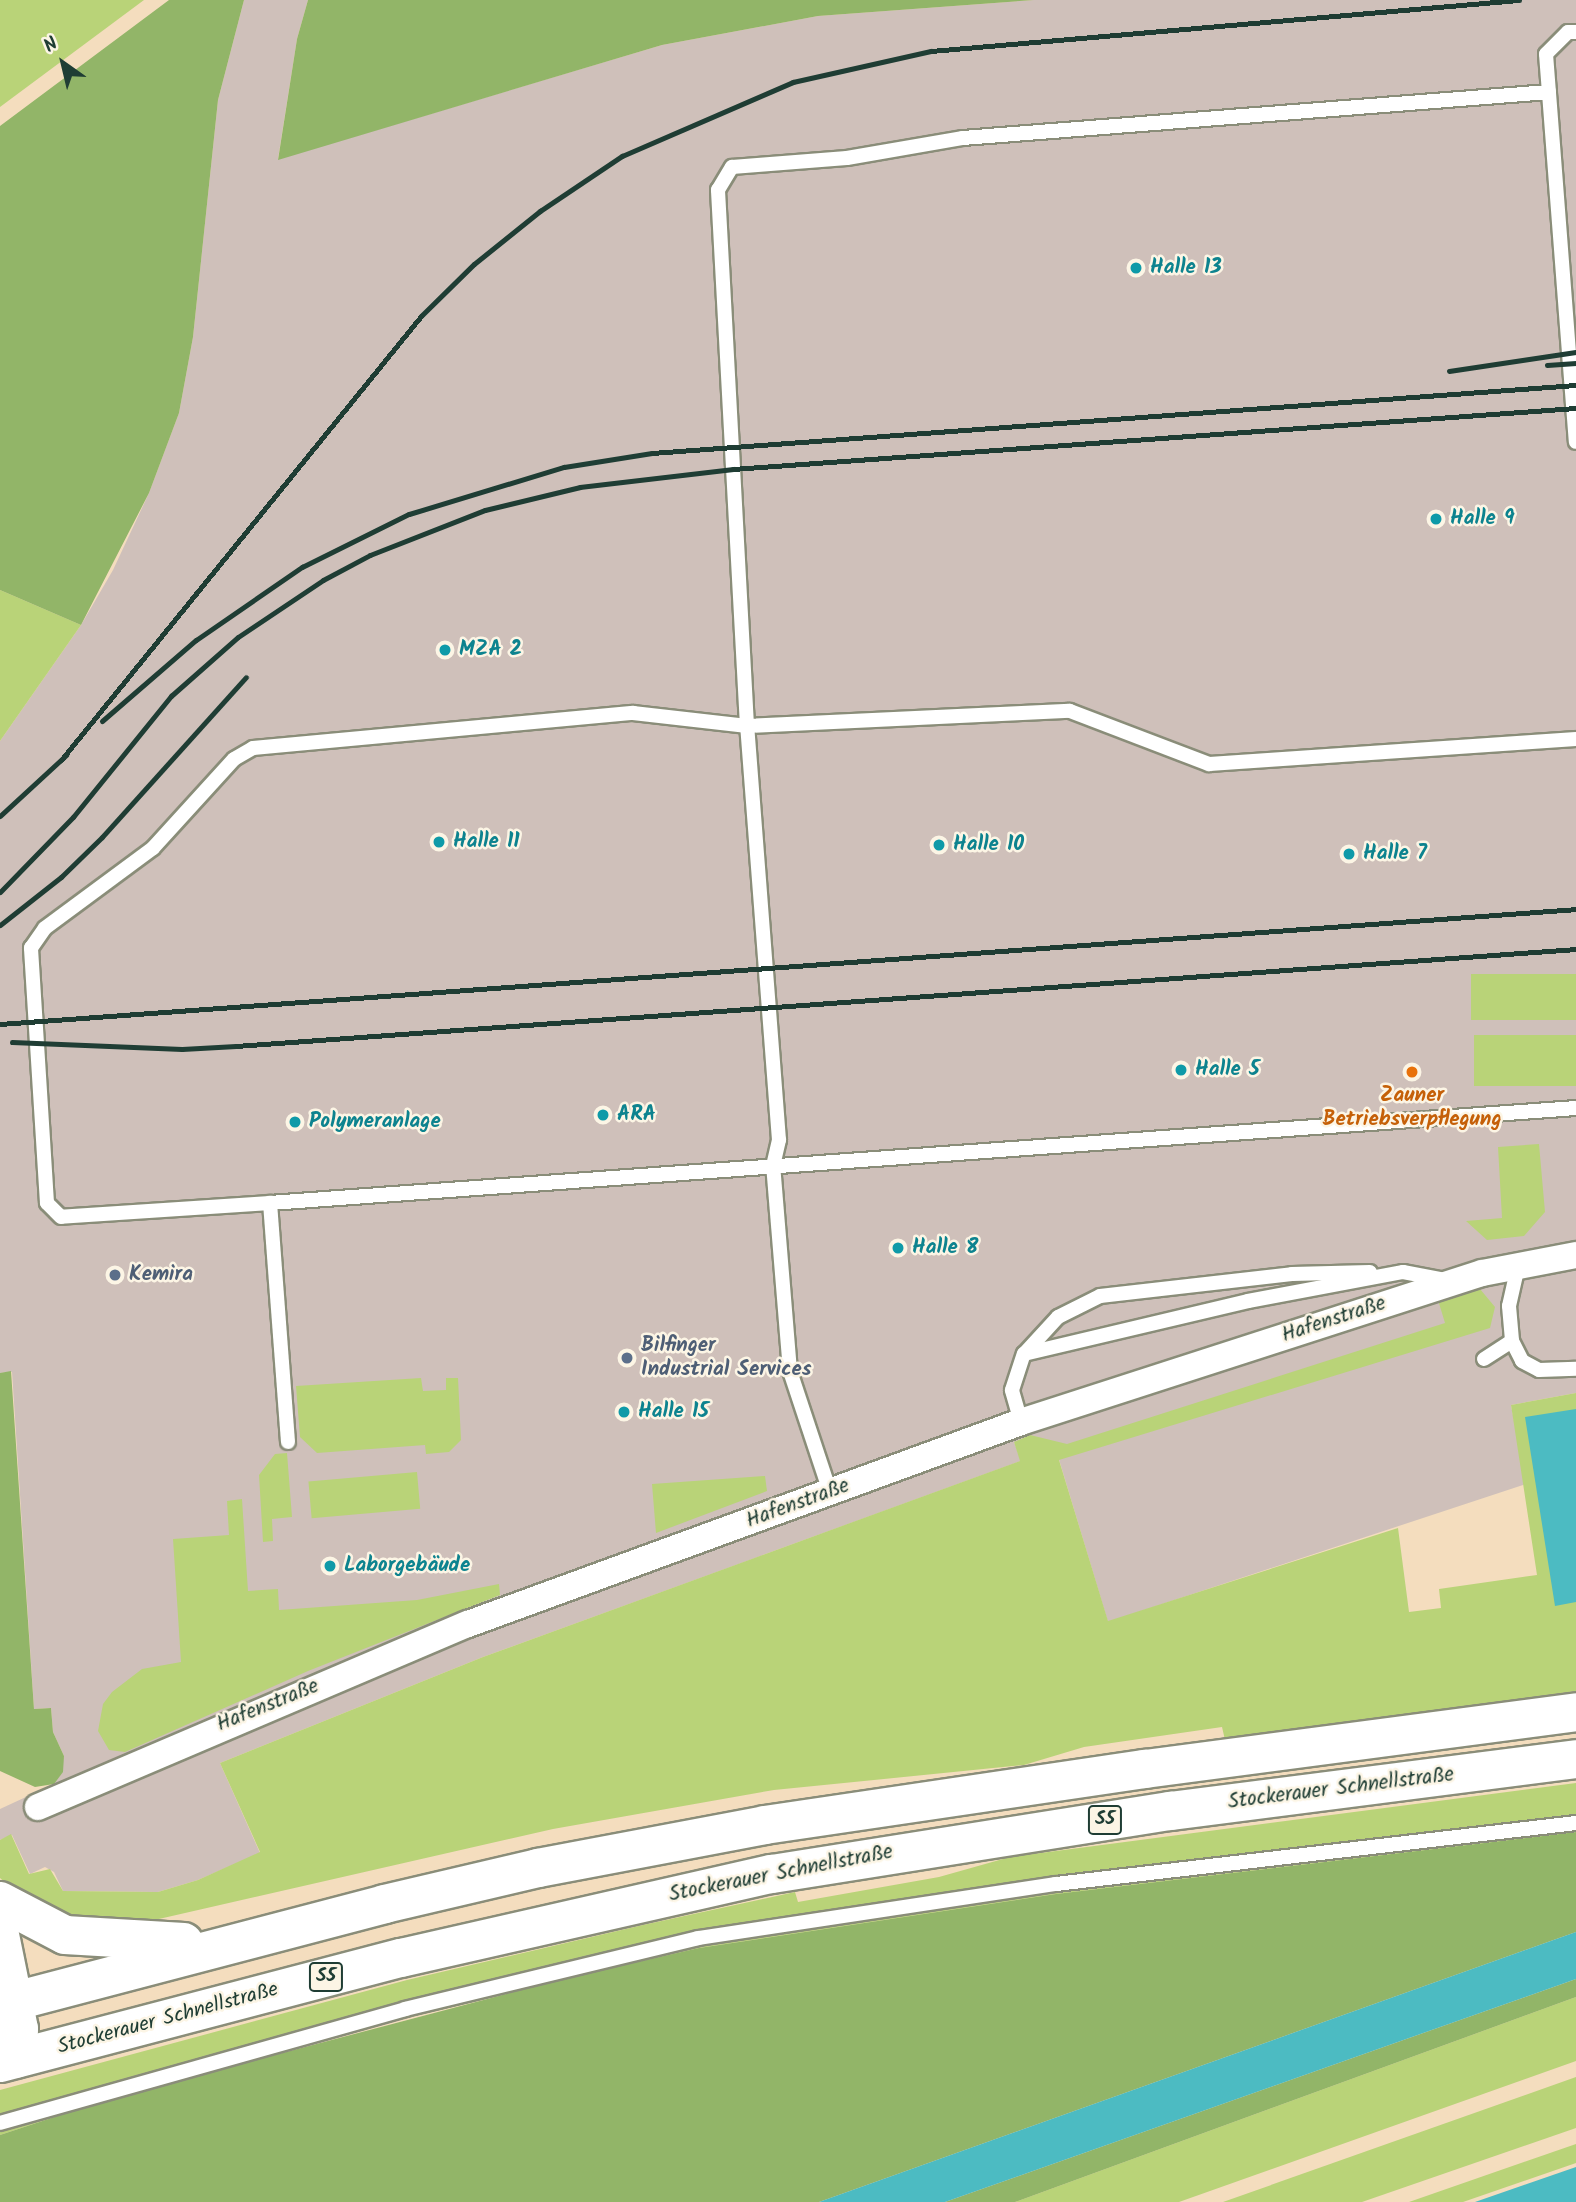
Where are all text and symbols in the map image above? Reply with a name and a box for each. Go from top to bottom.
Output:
north arrow [28,28,98,98]
text: N [38,30,65,61]
place label: Halle 13 [1150,255,1222,281]
marker: Halle 13 [1128,260,1144,276]
place label: Halle 9 [1450,506,1515,532]
marker: Halle 9 [1428,511,1444,527]
place label: MZA 2 [459,637,522,663]
marker: MZA 2 [437,642,453,658]
place label: Halle 11 [453,829,520,855]
place label: Halle 10 [953,832,1024,858]
marker: Halle 11 [431,834,447,850]
marker: Halle 10 [931,837,947,853]
place label: Halle 7 [1363,841,1427,867]
marker: Halle 7 [1341,846,1357,862]
place label: Halle 5 [1195,1057,1260,1083]
marker: Halle 5 [1173,1062,1189,1078]
marker: Zauner Betriebsverpflegung [1404,1064,1420,1080]
place label: Zauner Betriebsverpflegung [1323,1083,1501,1133]
place label: ARA [617,1102,656,1128]
marker: ARA [595,1107,611,1123]
place label: Polymeranlage [309,1109,441,1135]
marker: Polymeranlage [287,1114,303,1130]
place label: Halle 8 [912,1235,978,1261]
marker: Halle 8 [890,1240,906,1256]
place label: Kemira [129,1262,193,1288]
marker: Kemira [107,1267,123,1283]
street label: Hafenstraße [1279,1291,1389,1349]
place label: Bilfinger Industrial Services [641,1333,811,1383]
marker: Bilfinger Industrial Services [619,1350,635,1366]
place label: Halle 15 [638,1399,709,1425]
marker: Halle 15 [616,1404,632,1420]
street label: Hafenstraße [743,1474,853,1534]
place label: Laborgebäude [344,1553,470,1579]
marker: Laborgebäude [322,1558,338,1574]
street label: Hafenstraße [213,1674,323,1738]
street label: Stockerauer Schnellstraße [1227,1763,1455,1815]
road number: S5 [1088,1804,1122,1836]
street label: Stockerauer Schnellstraße [667,1840,895,1908]
road number: S5 [308,1962,344,1993]
street label: Stockerauer Schnellstraße [55,1977,281,2061]

